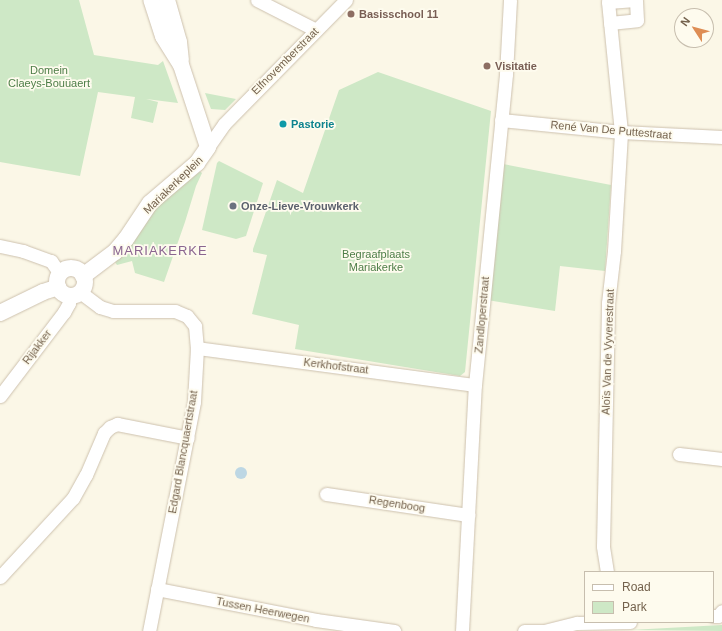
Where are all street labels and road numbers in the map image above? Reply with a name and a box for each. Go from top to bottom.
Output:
street label: Elfnovemberstraat [249,25,321,97]
street label: René Van De Puttestraat [550,118,672,142]
street label: Mariakerkeplein [140,153,206,217]
street label: Zandloperstraat [472,276,492,354]
street label: Aloïs Van de Vyverestraat [599,289,617,415]
street label: Rijakker [20,327,54,367]
street label: Kerkhofstraat [303,355,369,377]
street label: Edgard Blancquaertstraat [166,389,200,515]
street label: Regenboog [368,493,426,515]
street label: Tussen Heerwegen [215,594,311,626]

